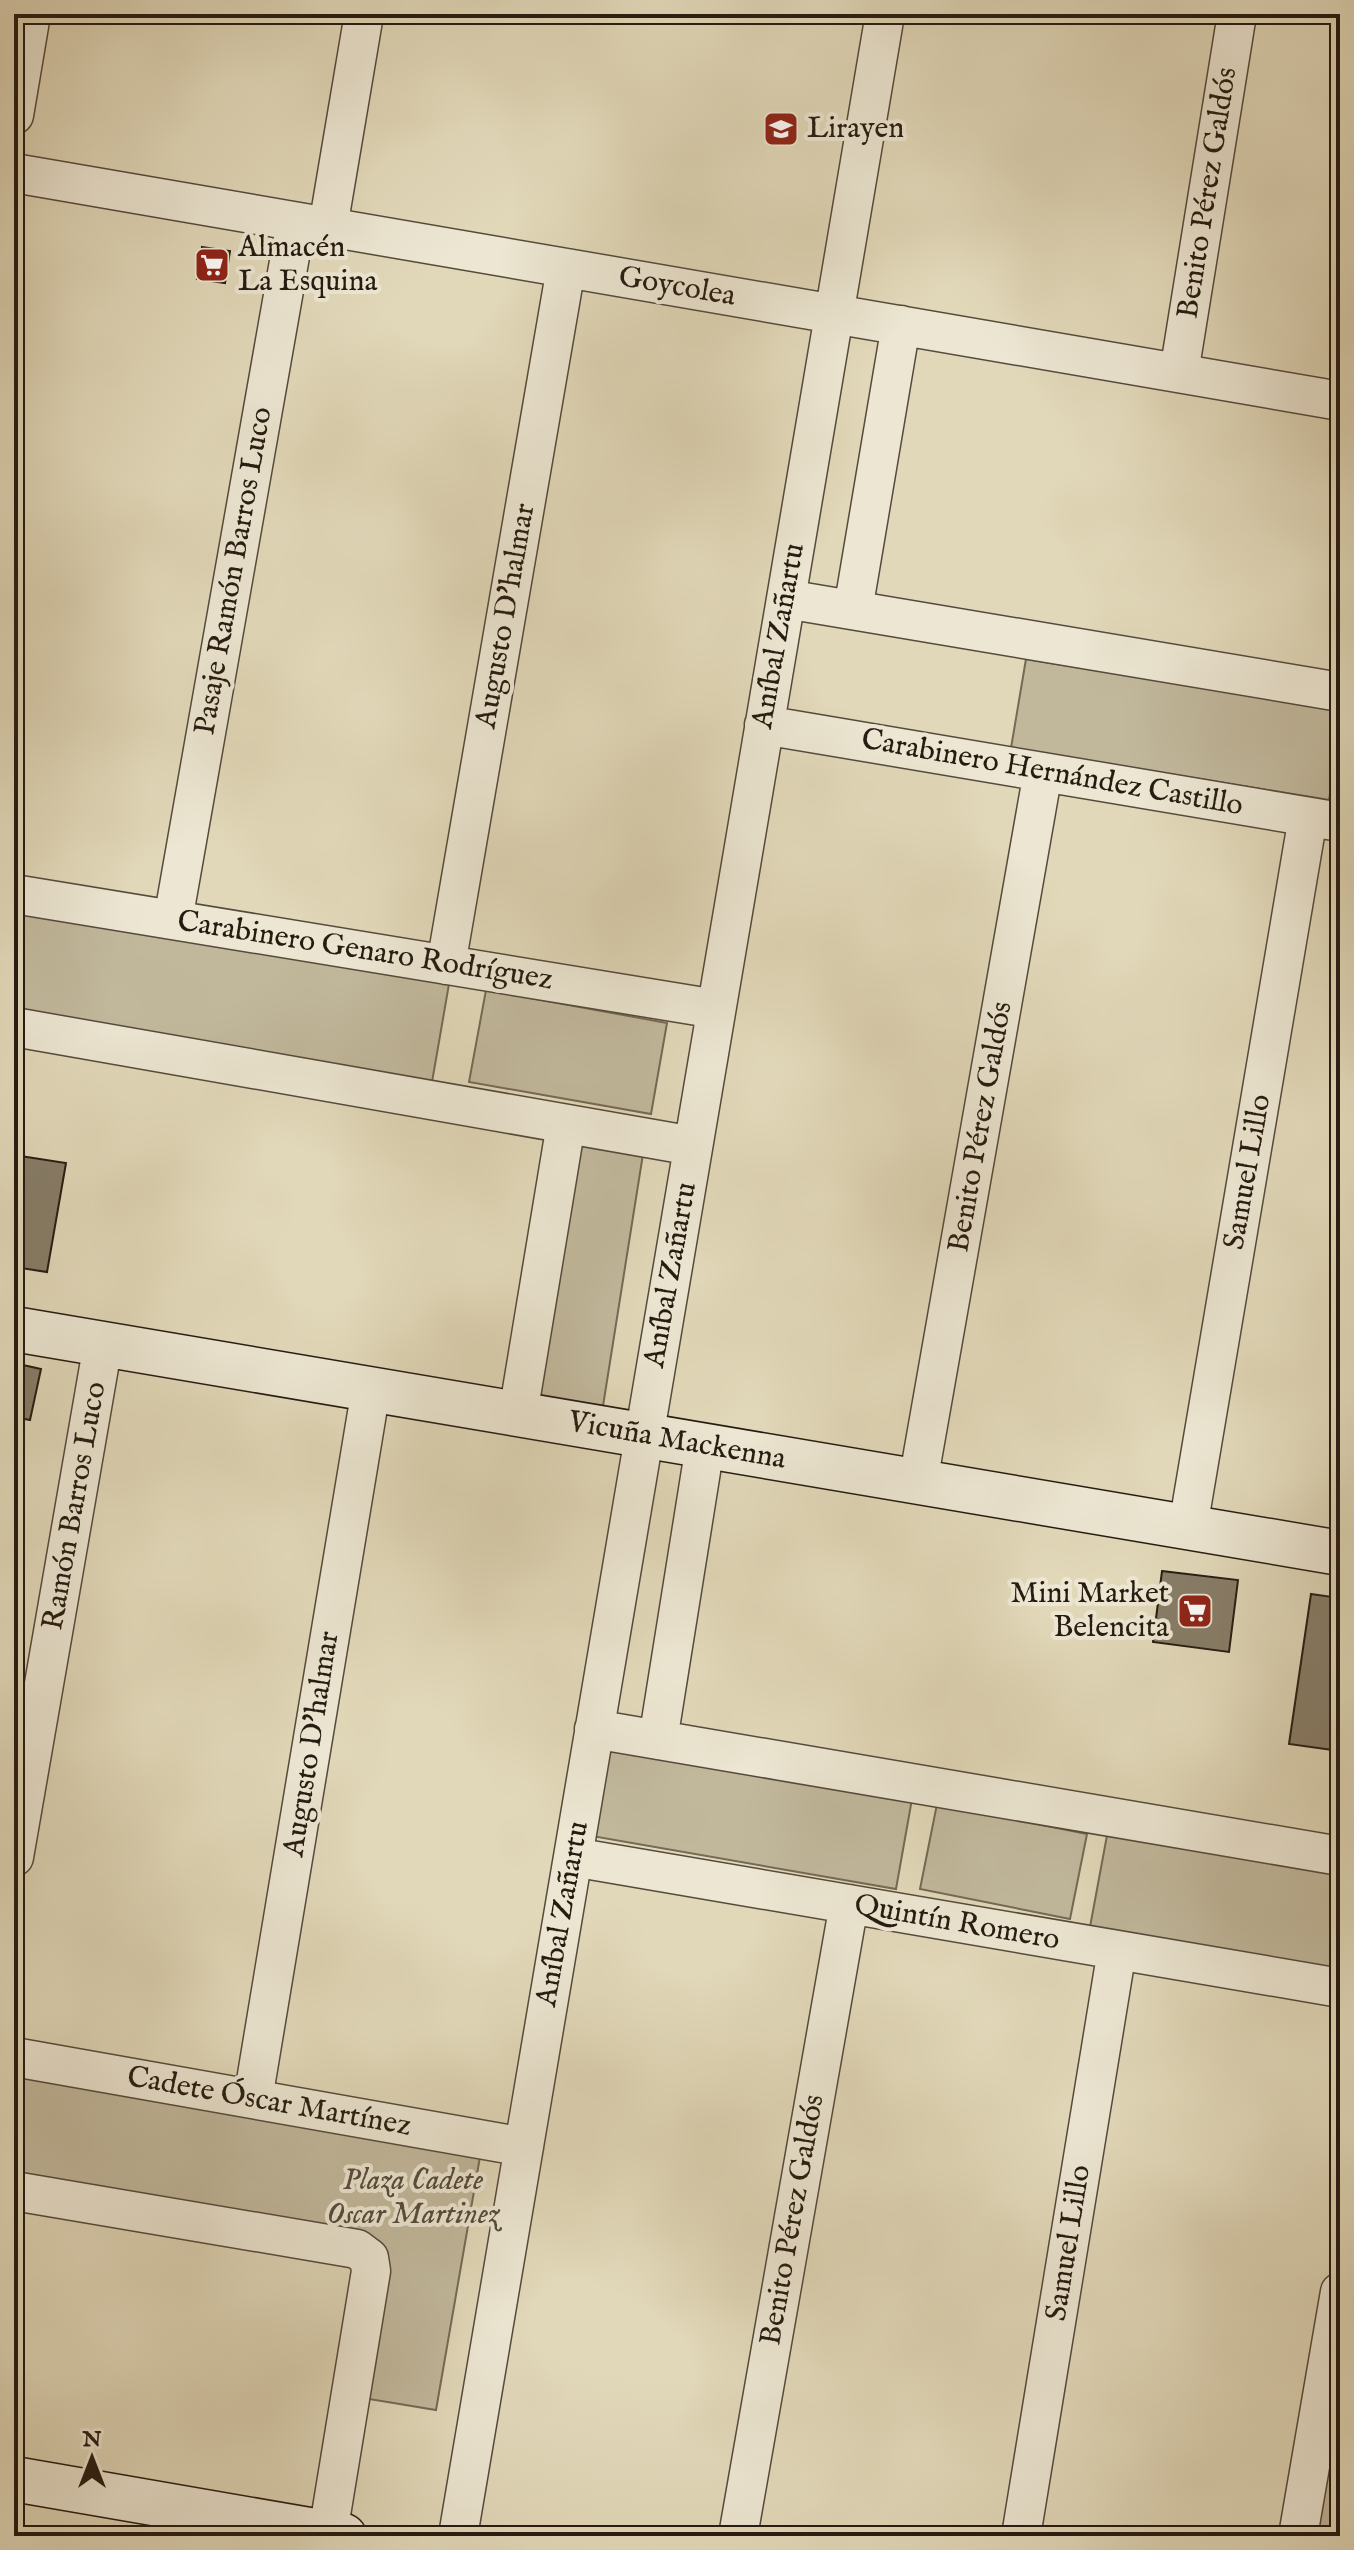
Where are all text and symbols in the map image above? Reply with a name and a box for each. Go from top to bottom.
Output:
street label: Benito Pérez Galdós [1169,65,1247,321]
school or university icon: Lirayen [762,110,800,148]
place label: Lirayen [807,110,904,148]
place label: Almacén La Esquina [237,229,378,301]
supermarket icon: Almacén La Esquina [193,246,231,284]
street label: Goycolea [616,258,738,316]
street label: Pasaje Ramón Barros Luco [186,404,282,738]
street label: Augusto D'halmar [467,501,544,732]
street label: Aníbal Zañartu [744,540,814,733]
street label: Carabinero Hernández Castillo [858,721,1246,825]
street label: Carabinero Genaro Rodríguez [175,903,555,999]
street label: Benito Pérez Galdós [940,999,1022,1255]
street label: Samuel Lillo [1216,1091,1280,1253]
street label: Aníbal Zañartu [636,1179,706,1372]
street label: Ramón Barros Luco [34,1379,116,1633]
street label: Vicuña Mackenna [564,1403,789,1479]
place label: Mini Market Belencita [1010,1575,1169,1647]
supermarket icon: Mini Market Belencita [1176,1592,1214,1630]
street label: Augusto D'halmar [275,1629,349,1860]
street label: Aníbal Zañartu [528,1818,598,2011]
street label: Quintín Romero [851,1886,1063,1960]
street label: Cadete Óscar Martínez [124,2058,414,2146]
street label: Benito Pérez Galdós [752,2092,834,2348]
park label: Plaza Cadete Oscar Martinez [327,2162,502,2234]
street label: Samuel Lillo [1038,2162,1100,2324]
north arrow [52,2418,132,2498]
text: N [81,2426,102,2454]

